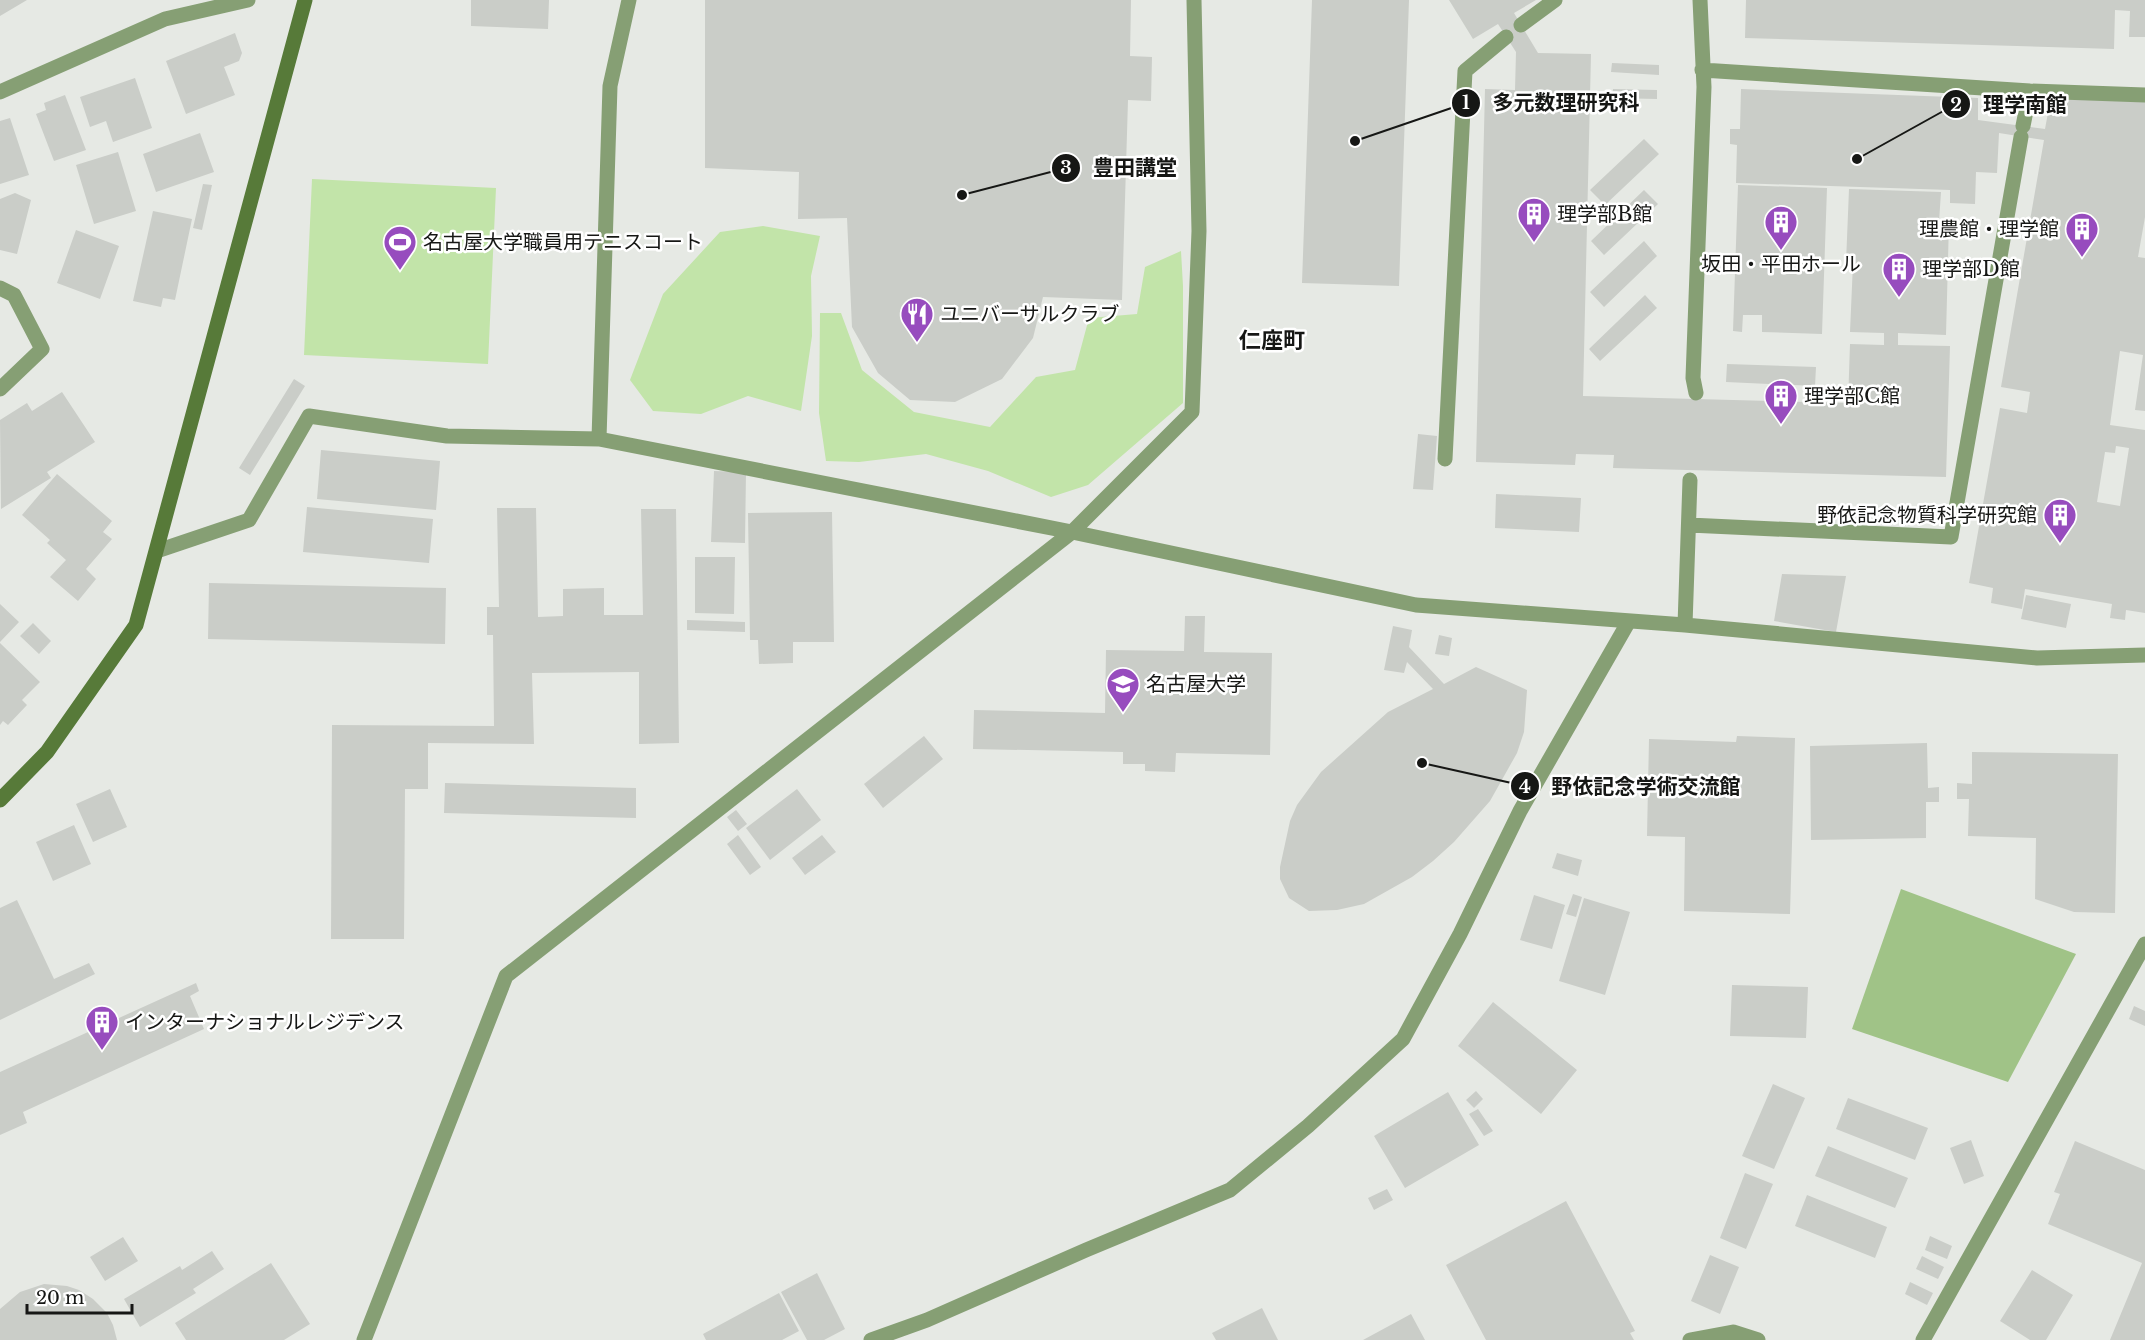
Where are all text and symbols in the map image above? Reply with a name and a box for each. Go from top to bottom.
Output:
callout: 多元数理研究科 [1451,83,1652,122]
callout: 理学南館 [1941,85,2079,124]
text: 多元数理研究科 [1493,90,1640,116]
text: 1 [1462,92,1470,114]
text: 理学南館 [1983,92,2067,118]
text: 2 [1950,94,1962,116]
callout: 豊田講堂 [1051,148,1189,187]
text: 豊田講堂 [1093,155,1177,181]
text: 3 [1060,157,1072,179]
building icon: 理学部B館 [1516,196,1552,243]
place label: 理学部B館 [1557,202,1652,226]
building icon: 坂田・平田ホール [1763,204,1799,251]
building icon: 理農館・理学館 [2064,211,2100,258]
place label: 理農館・理学館 [1919,217,2059,241]
sports icon: 名古屋大学職員用テニスコート [382,224,418,271]
place label: 名古屋大学職員用テニスコート [423,230,703,254]
building icon: 理学部D館 [1881,251,1917,298]
place label: 坂田・平田ホール [1701,252,1861,276]
place label: 理学部D館 [1922,257,2020,281]
restaurant icon: ユニバーサルクラブ [899,296,935,343]
place label: ユニバーサルクラブ [940,302,1120,326]
district label: 仁座町 [1239,327,1305,354]
building icon: 理学部C館 [1763,378,1799,425]
place label: 理学部C館 [1804,384,1900,408]
building icon: 野依記念物質科学研究館 [2042,497,2078,544]
place label: 野依記念物質科学研究館 [1817,503,2037,527]
school or university icon: 名古屋大学 [1105,666,1141,713]
place label: 名古屋大学 [1146,672,1246,696]
callout: 野依記念学術交流館 [1510,767,1753,806]
text: 野依記念学術交流館 [1552,774,1741,800]
text: 4 [1519,776,1531,798]
building icon: インターナショナルレジデンス [84,1004,120,1051]
place label: インターナショナルレジデンス [125,1010,405,1034]
scale bar [27,1277,132,1315]
text: 20 m [36,1287,84,1309]

